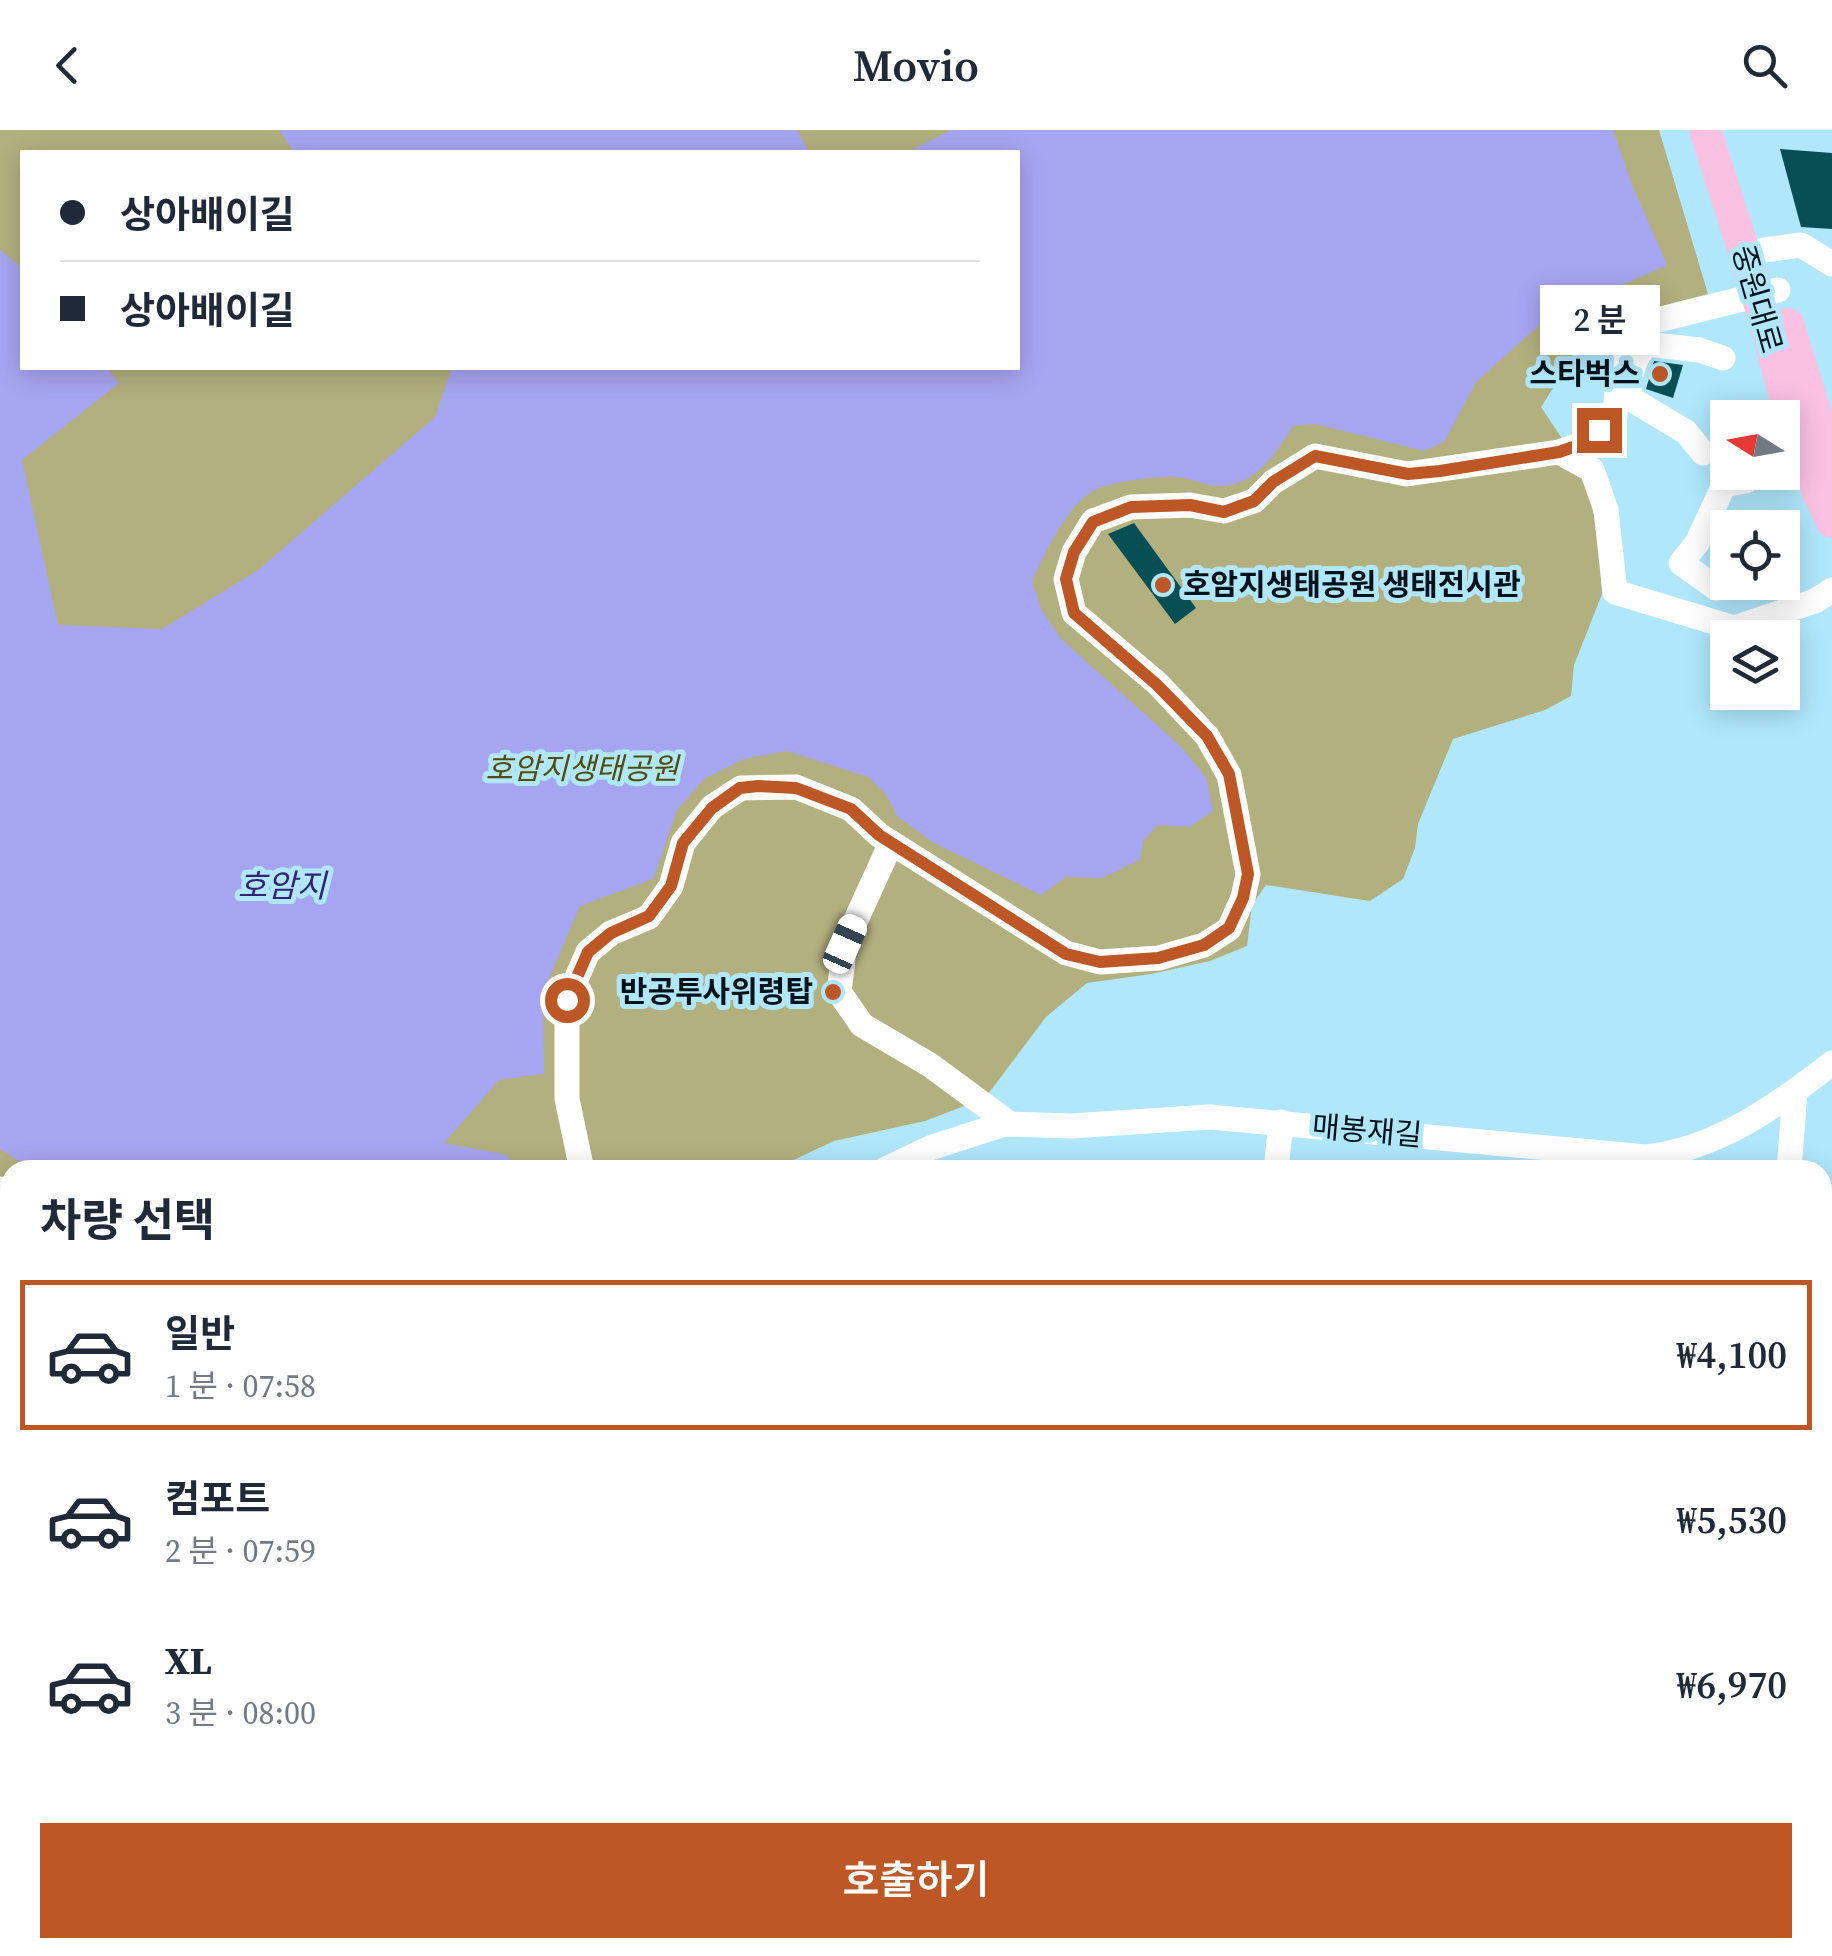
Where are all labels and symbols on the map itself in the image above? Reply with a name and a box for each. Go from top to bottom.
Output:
street label: 중원대로 [1723,240,1792,358]
callout: 2 분 [1539,285,1659,355]
place label: 스타벅스 [1530,353,1640,394]
marker: 스타벅스 [1649,363,1671,385]
north arrow [1710,400,1800,490]
route end [1577,408,1622,453]
place label: 호암지생태공원 생태전시관 [1183,564,1521,605]
marker: 호암지생태공원 생태전시관 [1152,574,1174,596]
park label: 호암지생태공원 [485,748,681,789]
water label: 호암지 [238,864,329,908]
car [819,910,871,978]
place label: 반공투사위령탑 [620,971,813,1012]
route start [545,978,590,1023]
marker: 반공투사위령탑 [822,981,844,1003]
street label: 매봉재길 [1310,1105,1424,1156]

